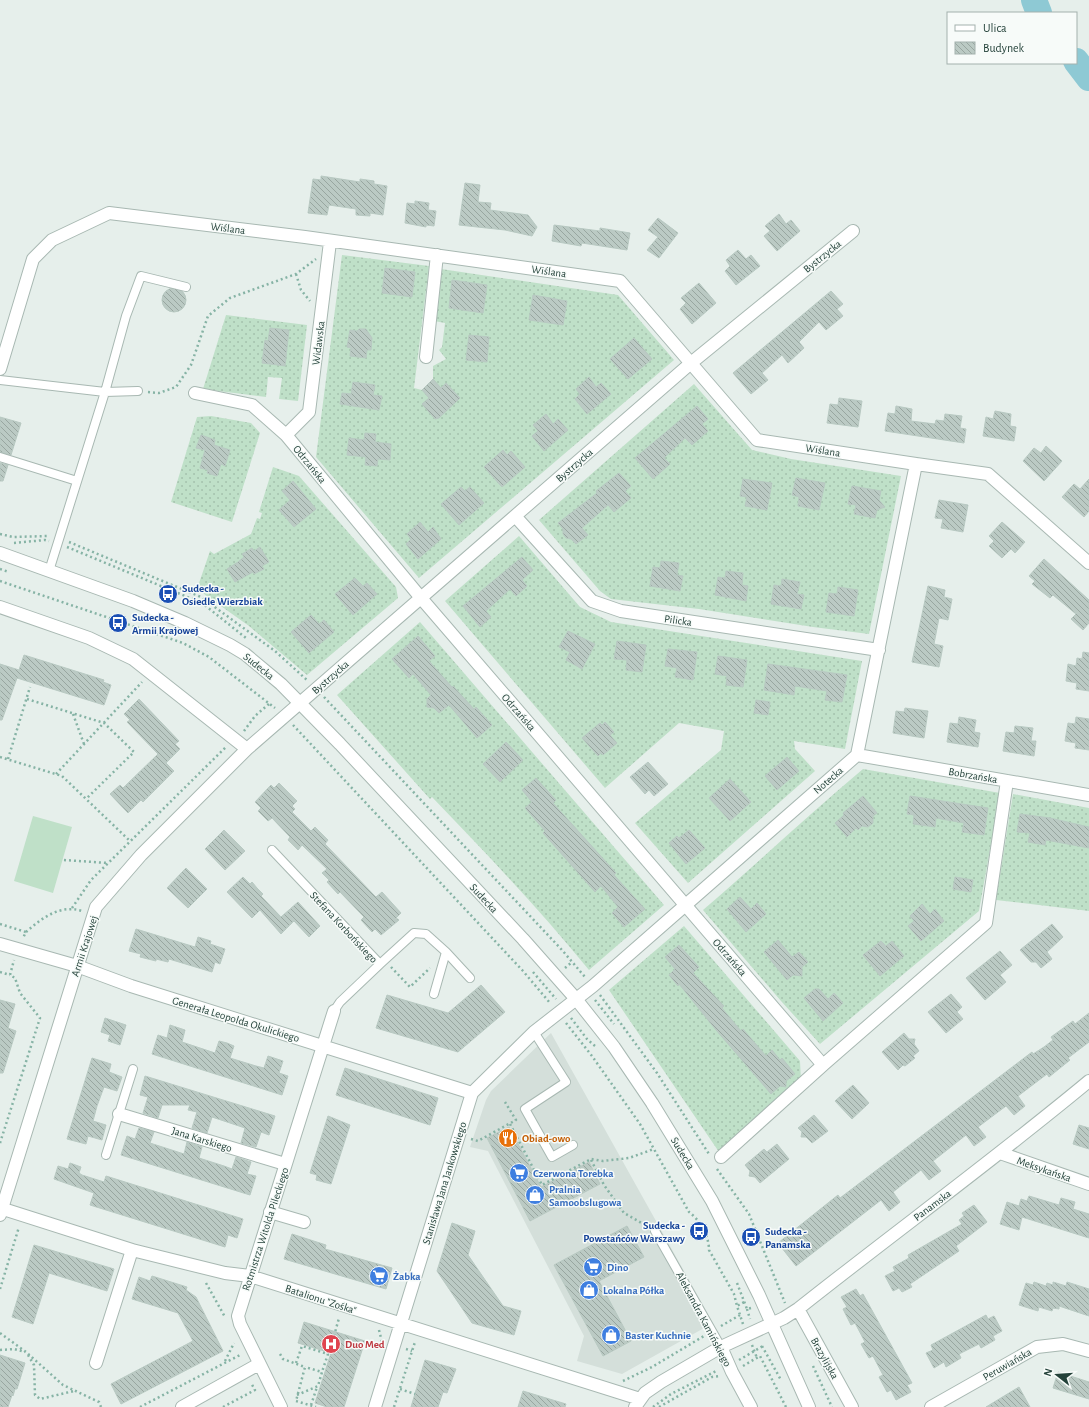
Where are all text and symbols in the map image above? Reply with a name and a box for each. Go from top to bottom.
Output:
legend [947,12,1077,64]
text: Ulica [983,22,1007,34]
text: Budynek [983,42,1025,55]
street label: Wiślana [210,221,246,236]
street label: Bystrzycka [801,238,843,275]
street label: Wiślana [531,264,567,279]
street label: Widawska [310,320,327,366]
street label: Wiślana [805,442,841,459]
street label: Odrzańska [291,443,328,485]
street label: Bystrzycka [554,446,595,484]
bus stop icon: Sudecka - Osiedle Wierzbiak [157,583,179,605]
place label: Sudecka - Osiedle Wierzbiak [182,583,263,607]
bus stop icon: Sudecka - Armii Krajowej [107,612,129,634]
place label: Sudecka - Armii Krajowej [132,612,198,636]
street label: Pilicka [663,613,692,628]
street label: Sudecka [241,651,276,682]
street label: Bystrzycka [310,658,351,696]
street label: Odrzańska [500,692,538,733]
street label: Notecka [811,765,845,796]
street label: Bobrzańska [948,766,998,785]
street label: Sudecka [467,882,500,915]
street label: Stefana Korbońskiego [308,890,379,965]
street label: Armii Krajowej [69,914,100,978]
street label: Odrzańska [711,937,749,978]
street label: Generała Leopolda Okulickiego [171,995,301,1044]
street label: Stanisława Jana Jankowskiego [421,1121,468,1246]
street label: Jana Karskiego [170,1125,233,1154]
restaurant icon: Obiad-owo [497,1127,519,1149]
place label: Obiad-owo [522,1133,571,1144]
street label: Sudecka [669,1135,696,1171]
street label: Meksykańska [1015,1155,1072,1184]
supermarket icon: Czerwona Torebka [508,1162,530,1184]
street label: Rotmistrza Witolda Pileckiego [240,1166,291,1292]
place label: Czerwona Torebka [533,1168,614,1179]
shop icon: Pralnia Samoobslugowa [524,1184,546,1206]
place label: Pralnia Samoobslugowa [549,1184,622,1208]
street label: Panamska [911,1188,953,1223]
place label: Sudecka - Powstańców Warszawy [583,1220,686,1244]
bus stop icon: Sudecka - Powstańców Warszawy [688,1220,710,1242]
bus stop icon: Sudecka - Panamska [740,1226,762,1248]
place label: Sudecka - Panamska [765,1226,811,1250]
supermarket icon: Dino [582,1256,604,1278]
place label: Dino [607,1262,629,1273]
supermarket icon: Żabka [368,1265,390,1287]
street label: Aleksandra Kamińskiego [674,1270,733,1368]
place label: Żabka [393,1271,421,1282]
shop icon: Lokalna Półka [578,1279,600,1301]
street label: Batalionu "Zośka" [284,1283,358,1316]
place label: Lokalna Półka [603,1285,665,1296]
shop icon: Baster Kuchnie [600,1324,622,1346]
place label: Baster Kuchnie [625,1330,691,1341]
hospital icon: Duo Med [320,1333,342,1355]
street label: Brazylijska [809,1336,840,1381]
place label: Duo Med [345,1339,385,1350]
street label: Peruwiańska [981,1346,1033,1383]
north arrow [1037,1355,1077,1395]
text: N [1042,1367,1054,1377]

